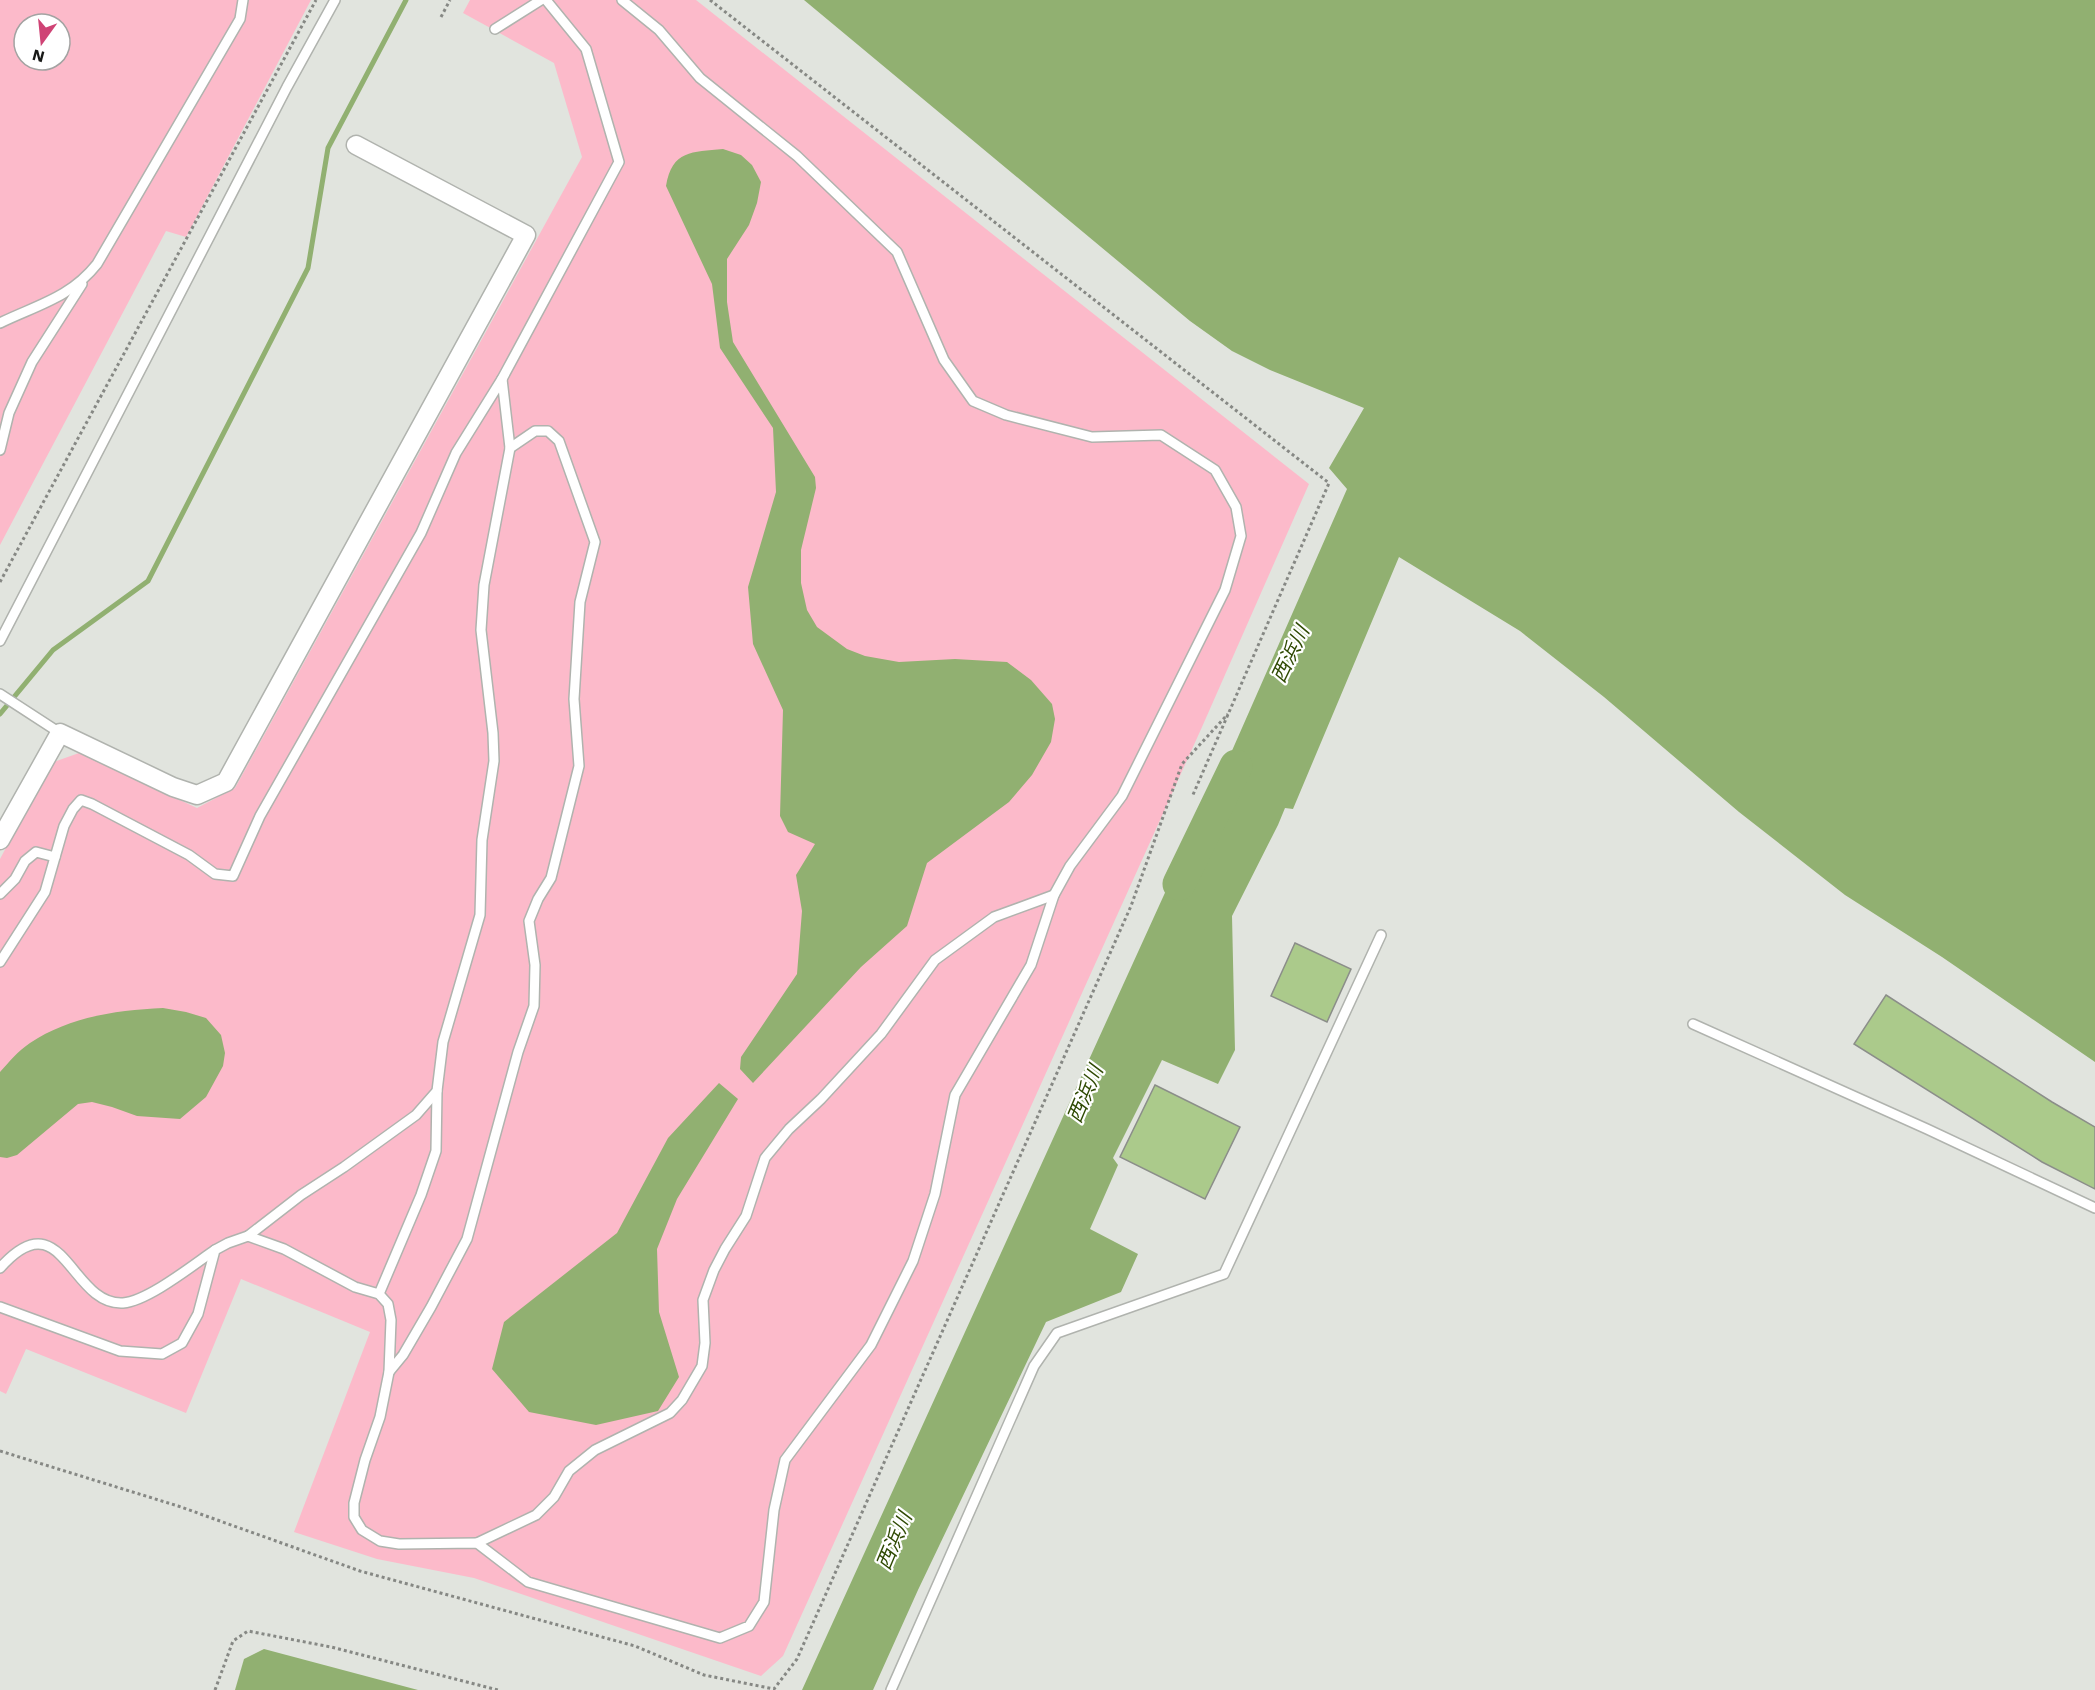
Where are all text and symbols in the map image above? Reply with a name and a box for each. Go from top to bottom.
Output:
north arrow [12,12,72,72]
text: N [30,45,46,67]
water label: 西浜川 [1266,620,1315,686]
water label: 西浜川 [1062,1060,1109,1126]
water label: 西浜川 [871,1507,918,1573]

